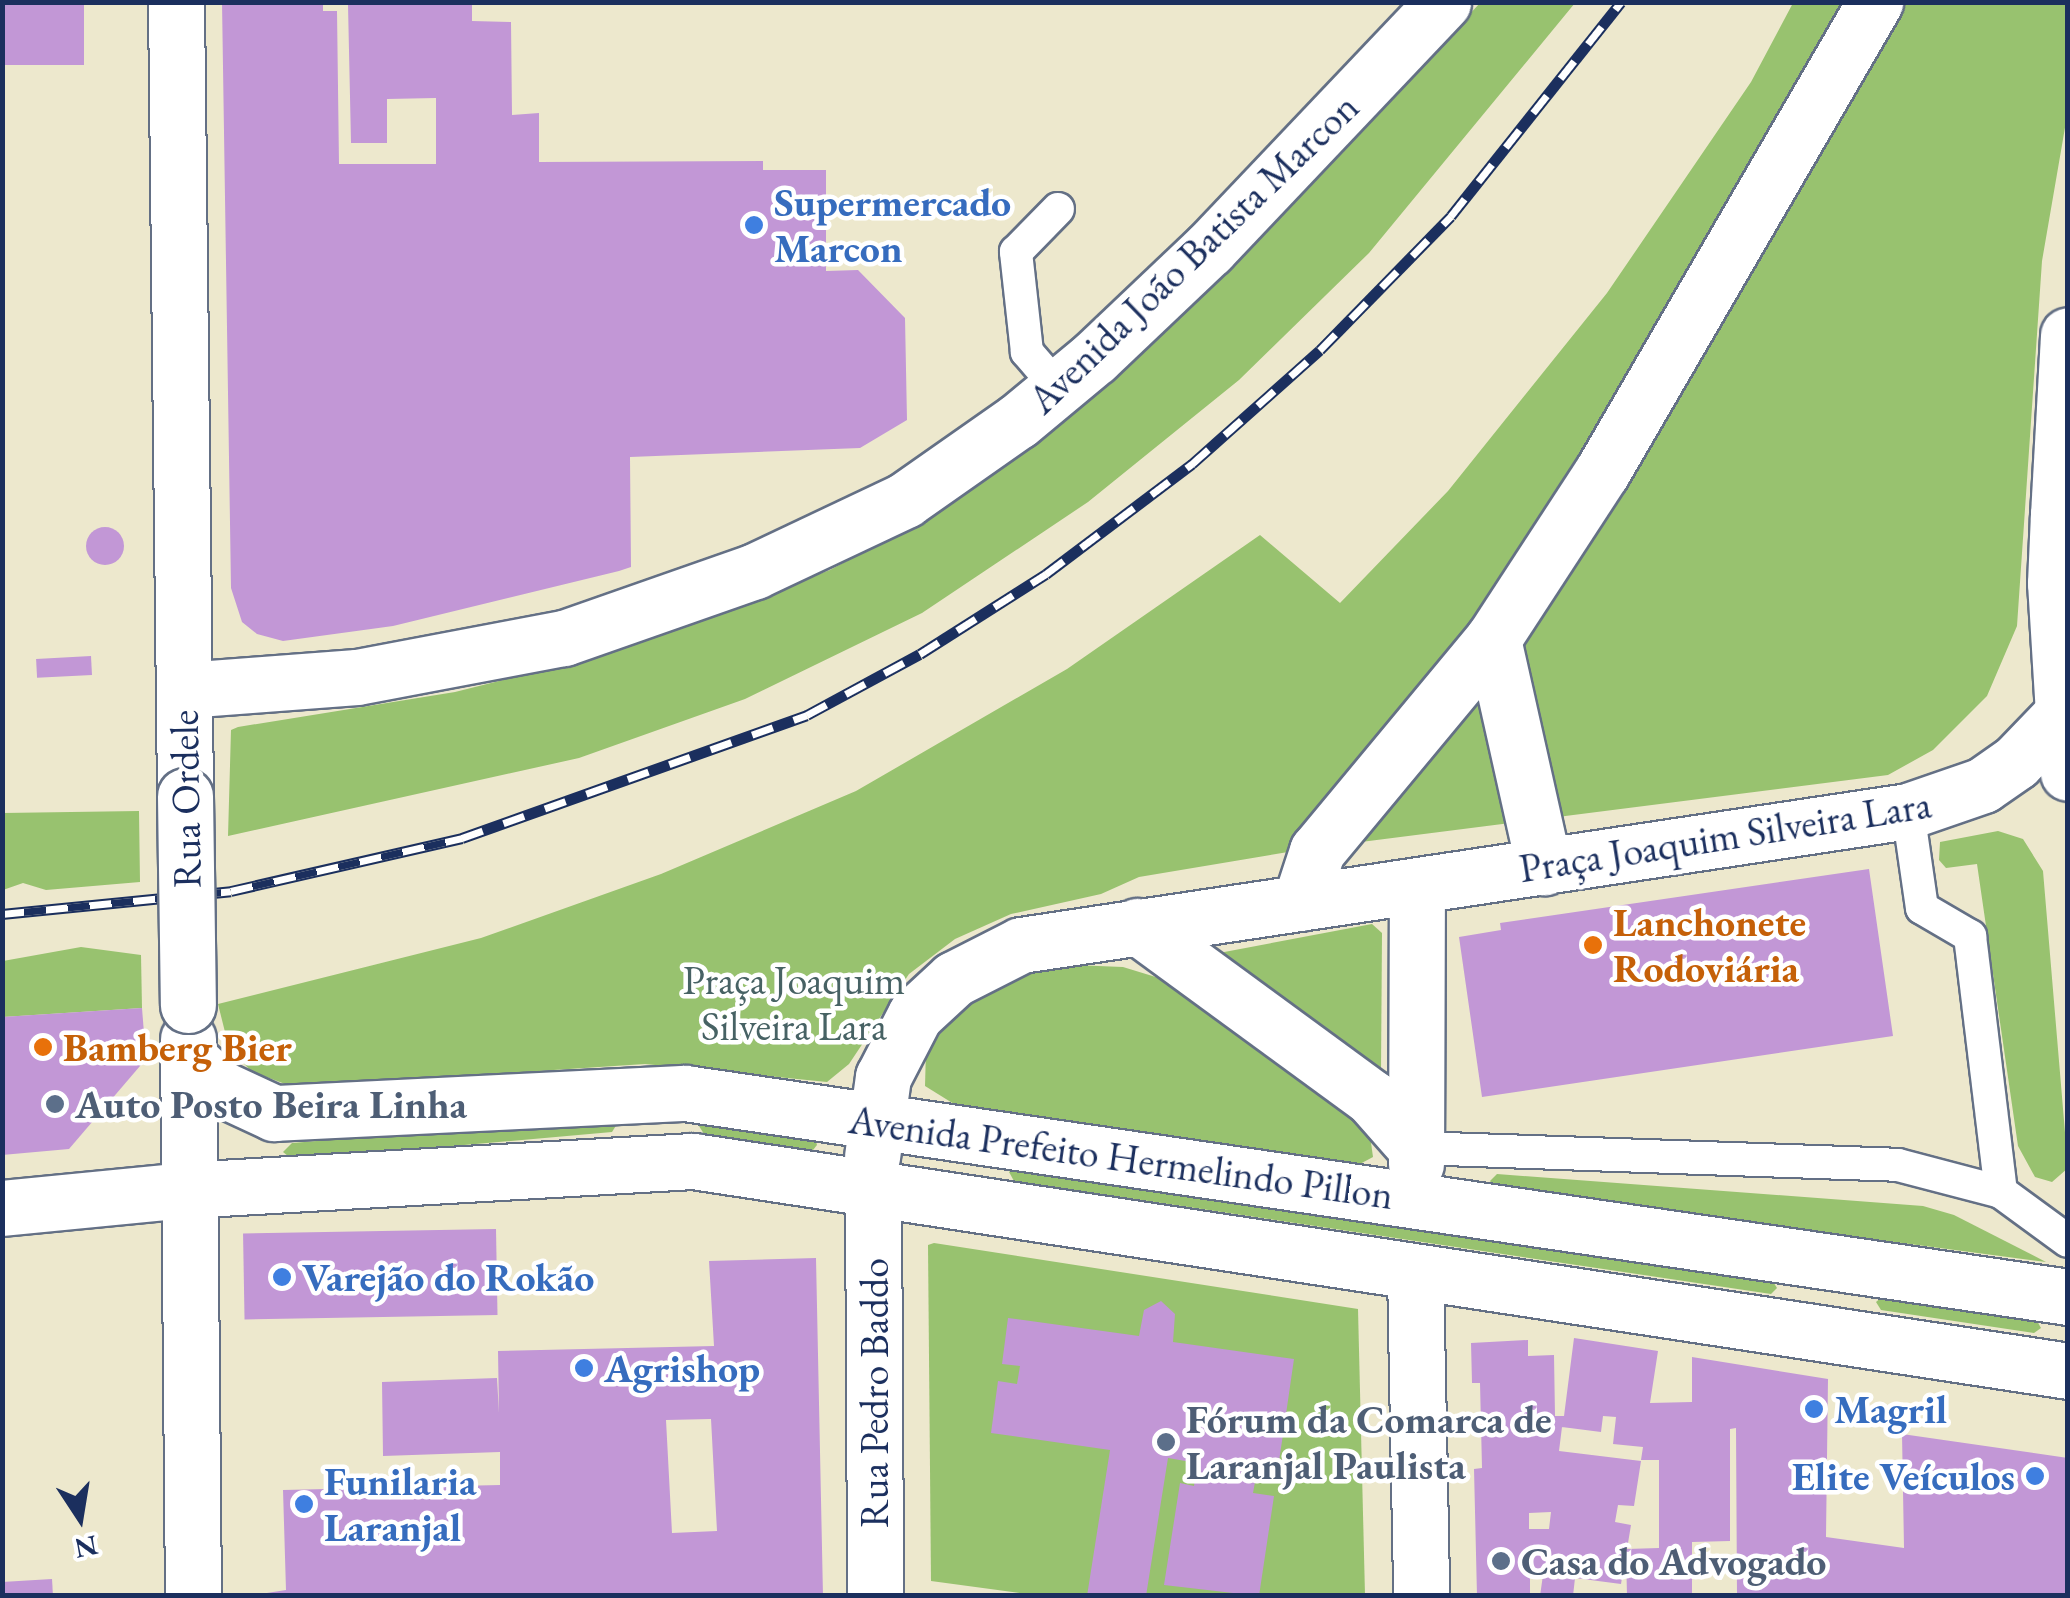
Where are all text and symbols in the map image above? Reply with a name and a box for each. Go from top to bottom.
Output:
street label: Avenida João Batista Marcon [1018,83,1368,423]
place label: Supermercado Marcon [774,178,1011,272]
marker: Supermercado Marcon [743,214,765,236]
street label: Rua Ordele [159,709,211,889]
street label: Praça Joaquim Silveira Lara [1516,780,1934,892]
place label: Lanchonete Rodoviária [1613,898,1806,992]
marker: Lanchonete Rodoviária [1582,934,1604,956]
park label: Praça Joaquim Silveira Lara [683,956,905,1050]
place label: Bamberg Bier [63,1023,292,1071]
marker: Bamberg Bier [32,1036,54,1058]
place label: Auto Posto Beira Linha [75,1080,467,1128]
marker: Auto Posto Beira Linha [44,1093,66,1115]
street label: Avenida Prefeito Hermelindo Pillon [846,1095,1396,1219]
place label: Varejão do Rokão [302,1253,594,1301]
street label: Rua Pedro Baddo [850,1258,898,1528]
marker: Varejão do Rokão [271,1266,293,1288]
place label: Agrishop [604,1344,760,1392]
marker: Agrishop [573,1357,595,1379]
place label: Magril [1834,1385,1947,1433]
place label: Fórum da Comarca de Laranjal Paulista [1186,1395,1552,1489]
marker: Magril [1803,1398,1825,1420]
marker: Fórum da Comarca de Laranjal Paulista [1155,1431,1177,1453]
place label: Elite Veículos [1792,1452,2015,1500]
place label: Funilaria Laranjal [324,1457,476,1551]
marker: Elite Veículos [2024,1465,2046,1487]
north arrow [30,1468,130,1568]
marker: Funilaria Laranjal [293,1493,315,1515]
text: N [71,1527,101,1567]
place label: Casa do Advogado [1521,1537,1826,1585]
marker: Casa do Advogado [1490,1550,1512,1572]

